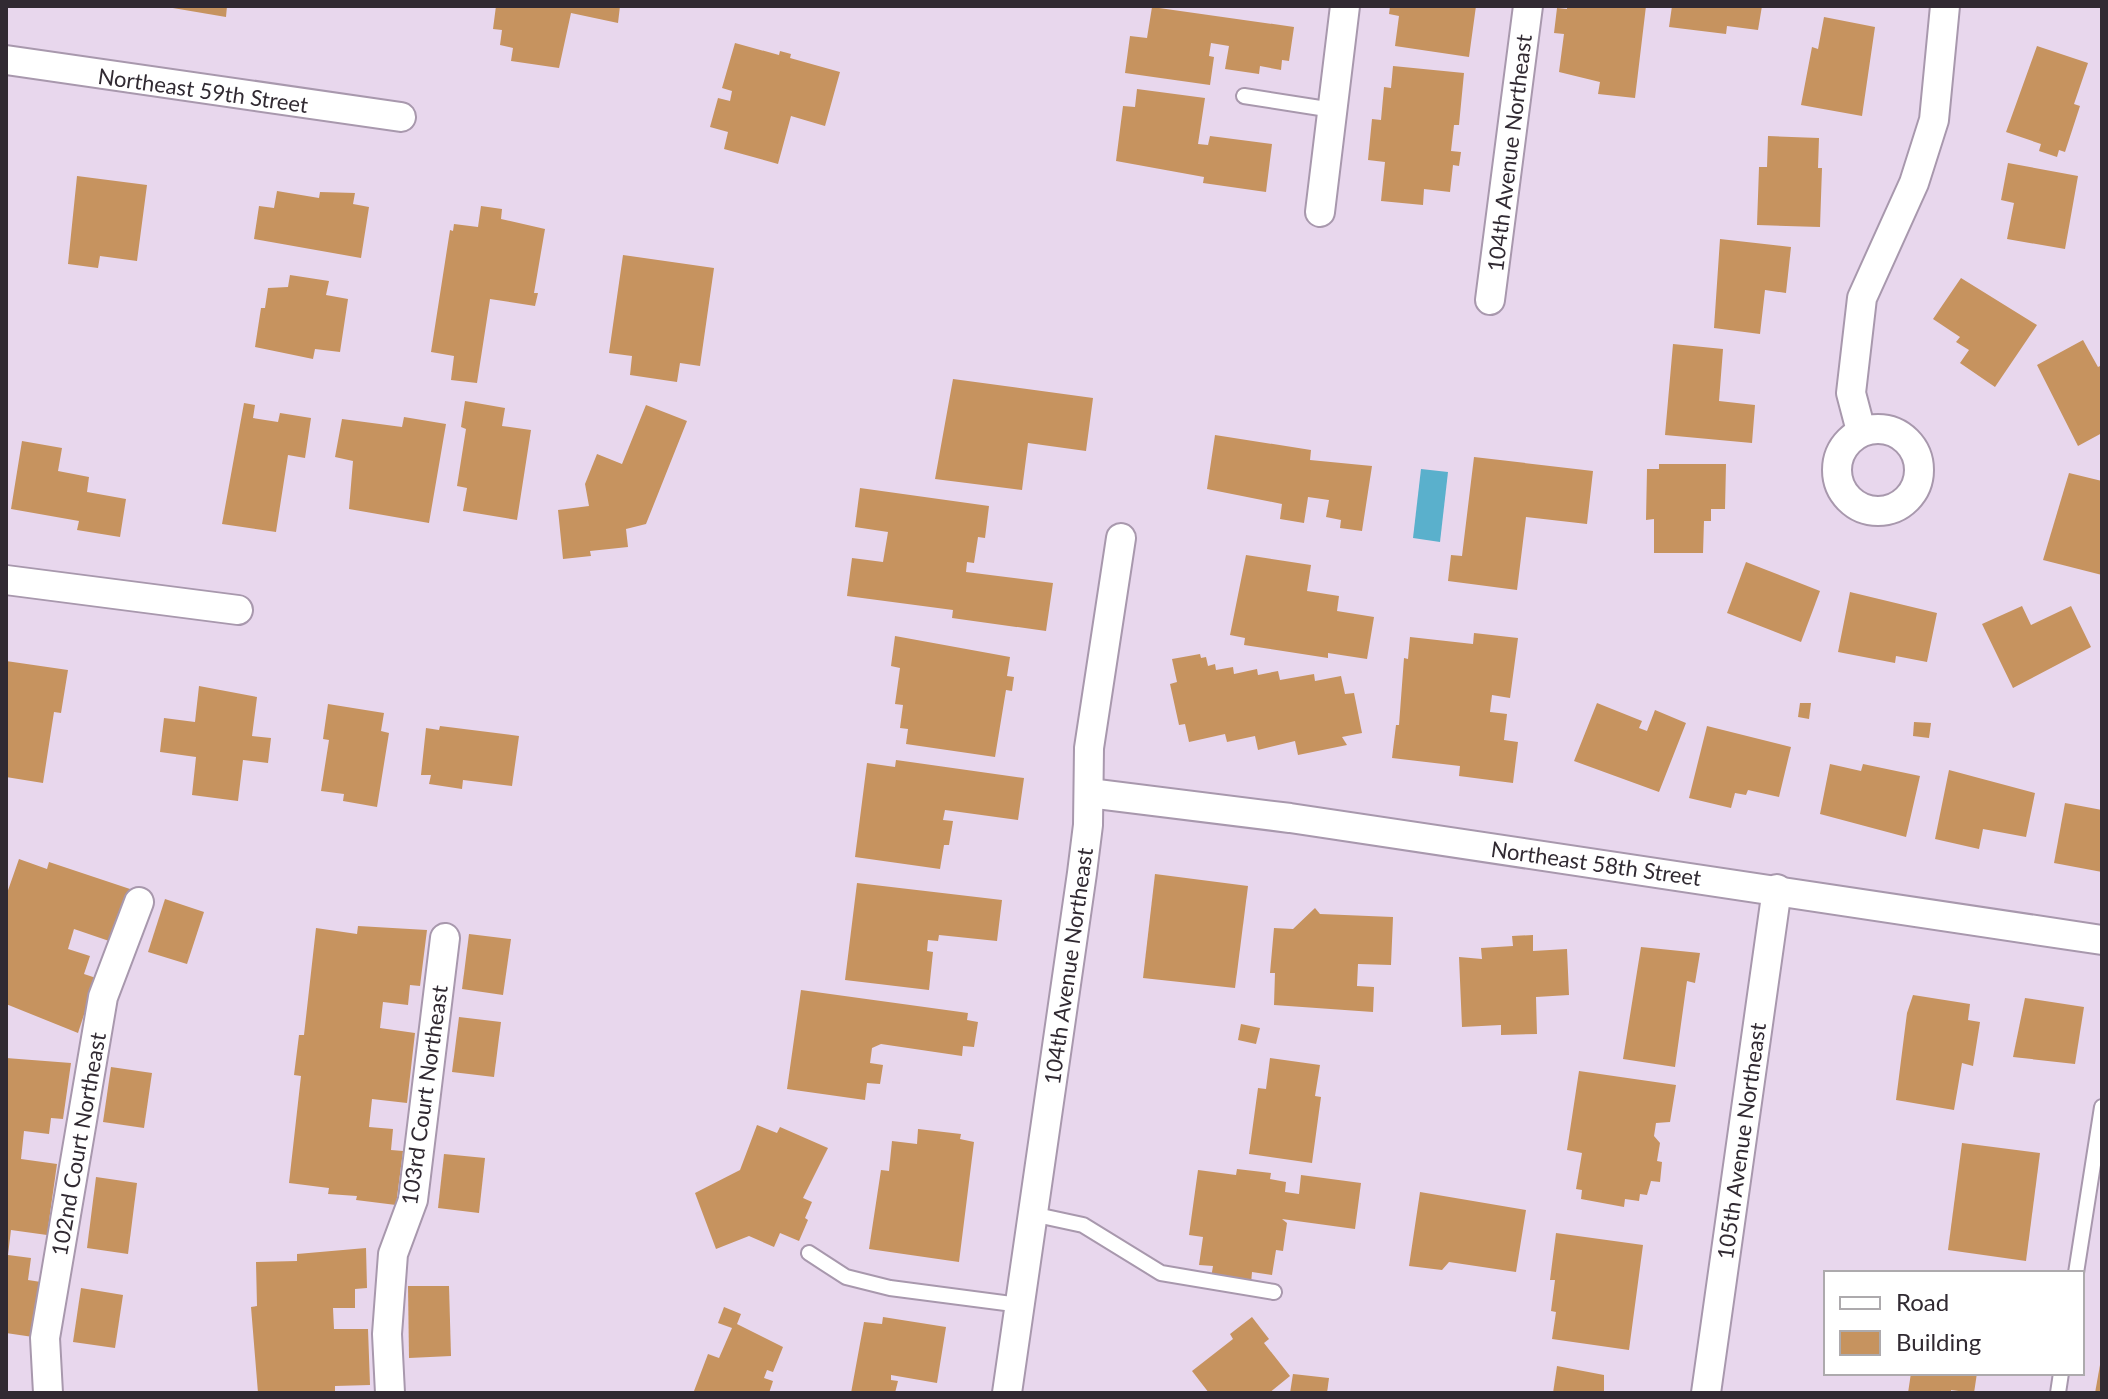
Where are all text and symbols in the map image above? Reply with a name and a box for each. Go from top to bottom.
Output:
street label: 104th Avenue Northeast [1481,33,1537,273]
street label: Northeast 59th Street [96,62,310,118]
street label: Northeast 58th Street [1489,835,1703,891]
street label: 104th Avenue Northeast [1038,846,1098,1086]
street label: 103rd Court Northeast [395,983,453,1207]
street label: 105th Avenue Northeast [1711,1021,1771,1261]
street label: 102nd Court Northeast [45,1030,111,1258]
legend [1824,1271,2084,1375]
text: Road [1896,1287,1949,1316]
text: Building [1896,1327,1981,1356]

